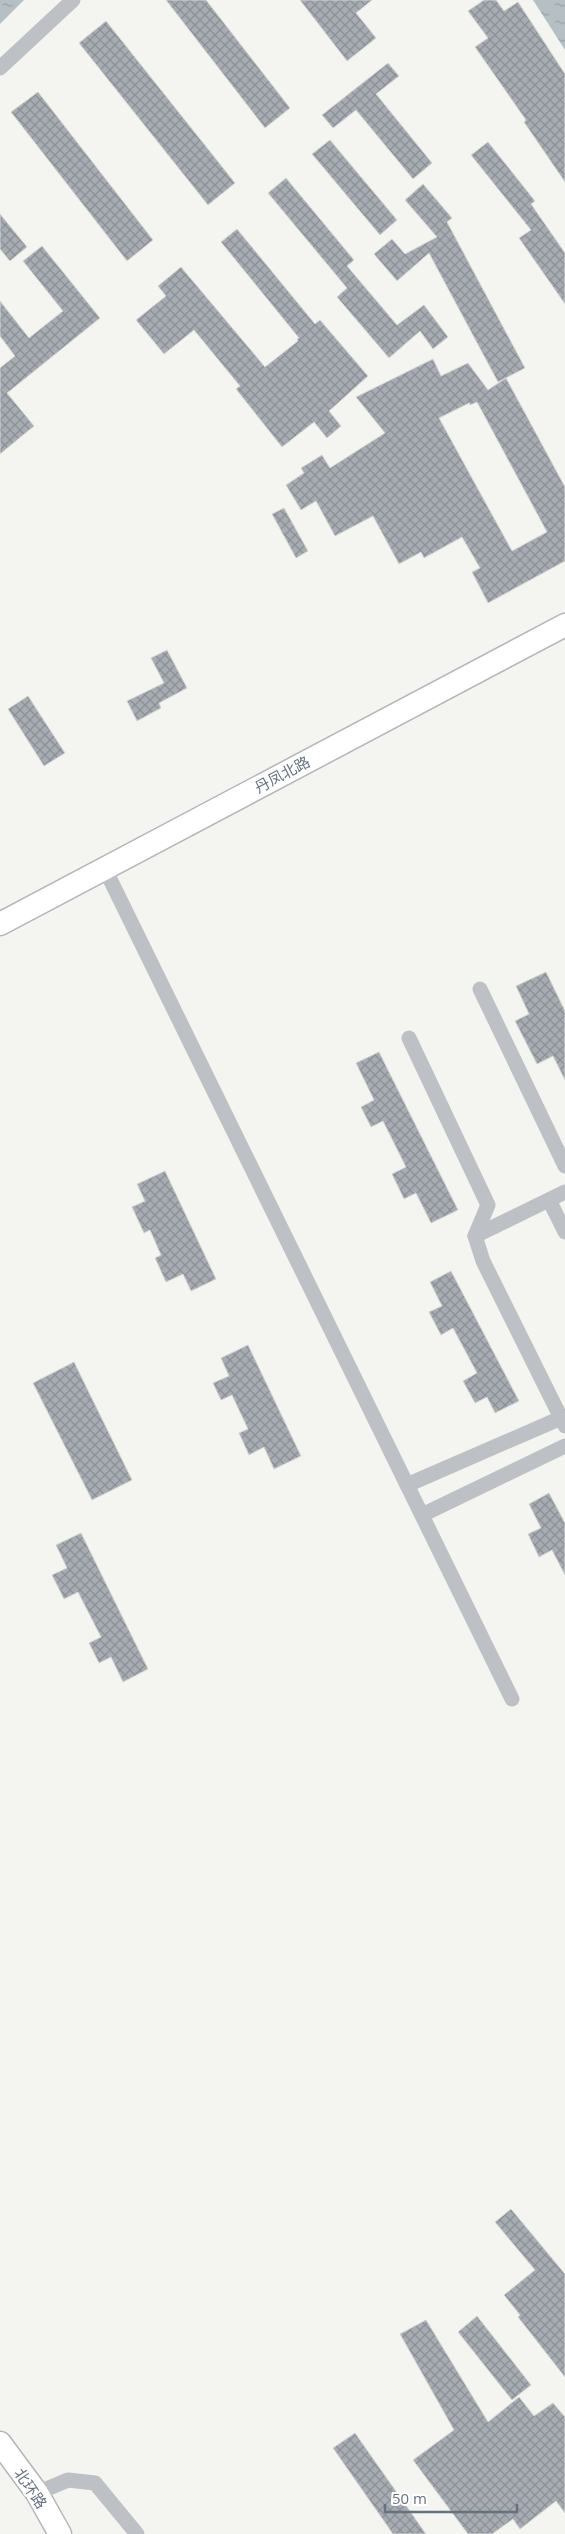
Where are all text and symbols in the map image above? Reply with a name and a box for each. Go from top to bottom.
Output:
street label: 丹凤北路 [251,751,313,797]
street label: 北环路 [10,2464,52,2512]
scale bar [385,2482,518,2514]
text: 50 m [392,2488,427,2508]

